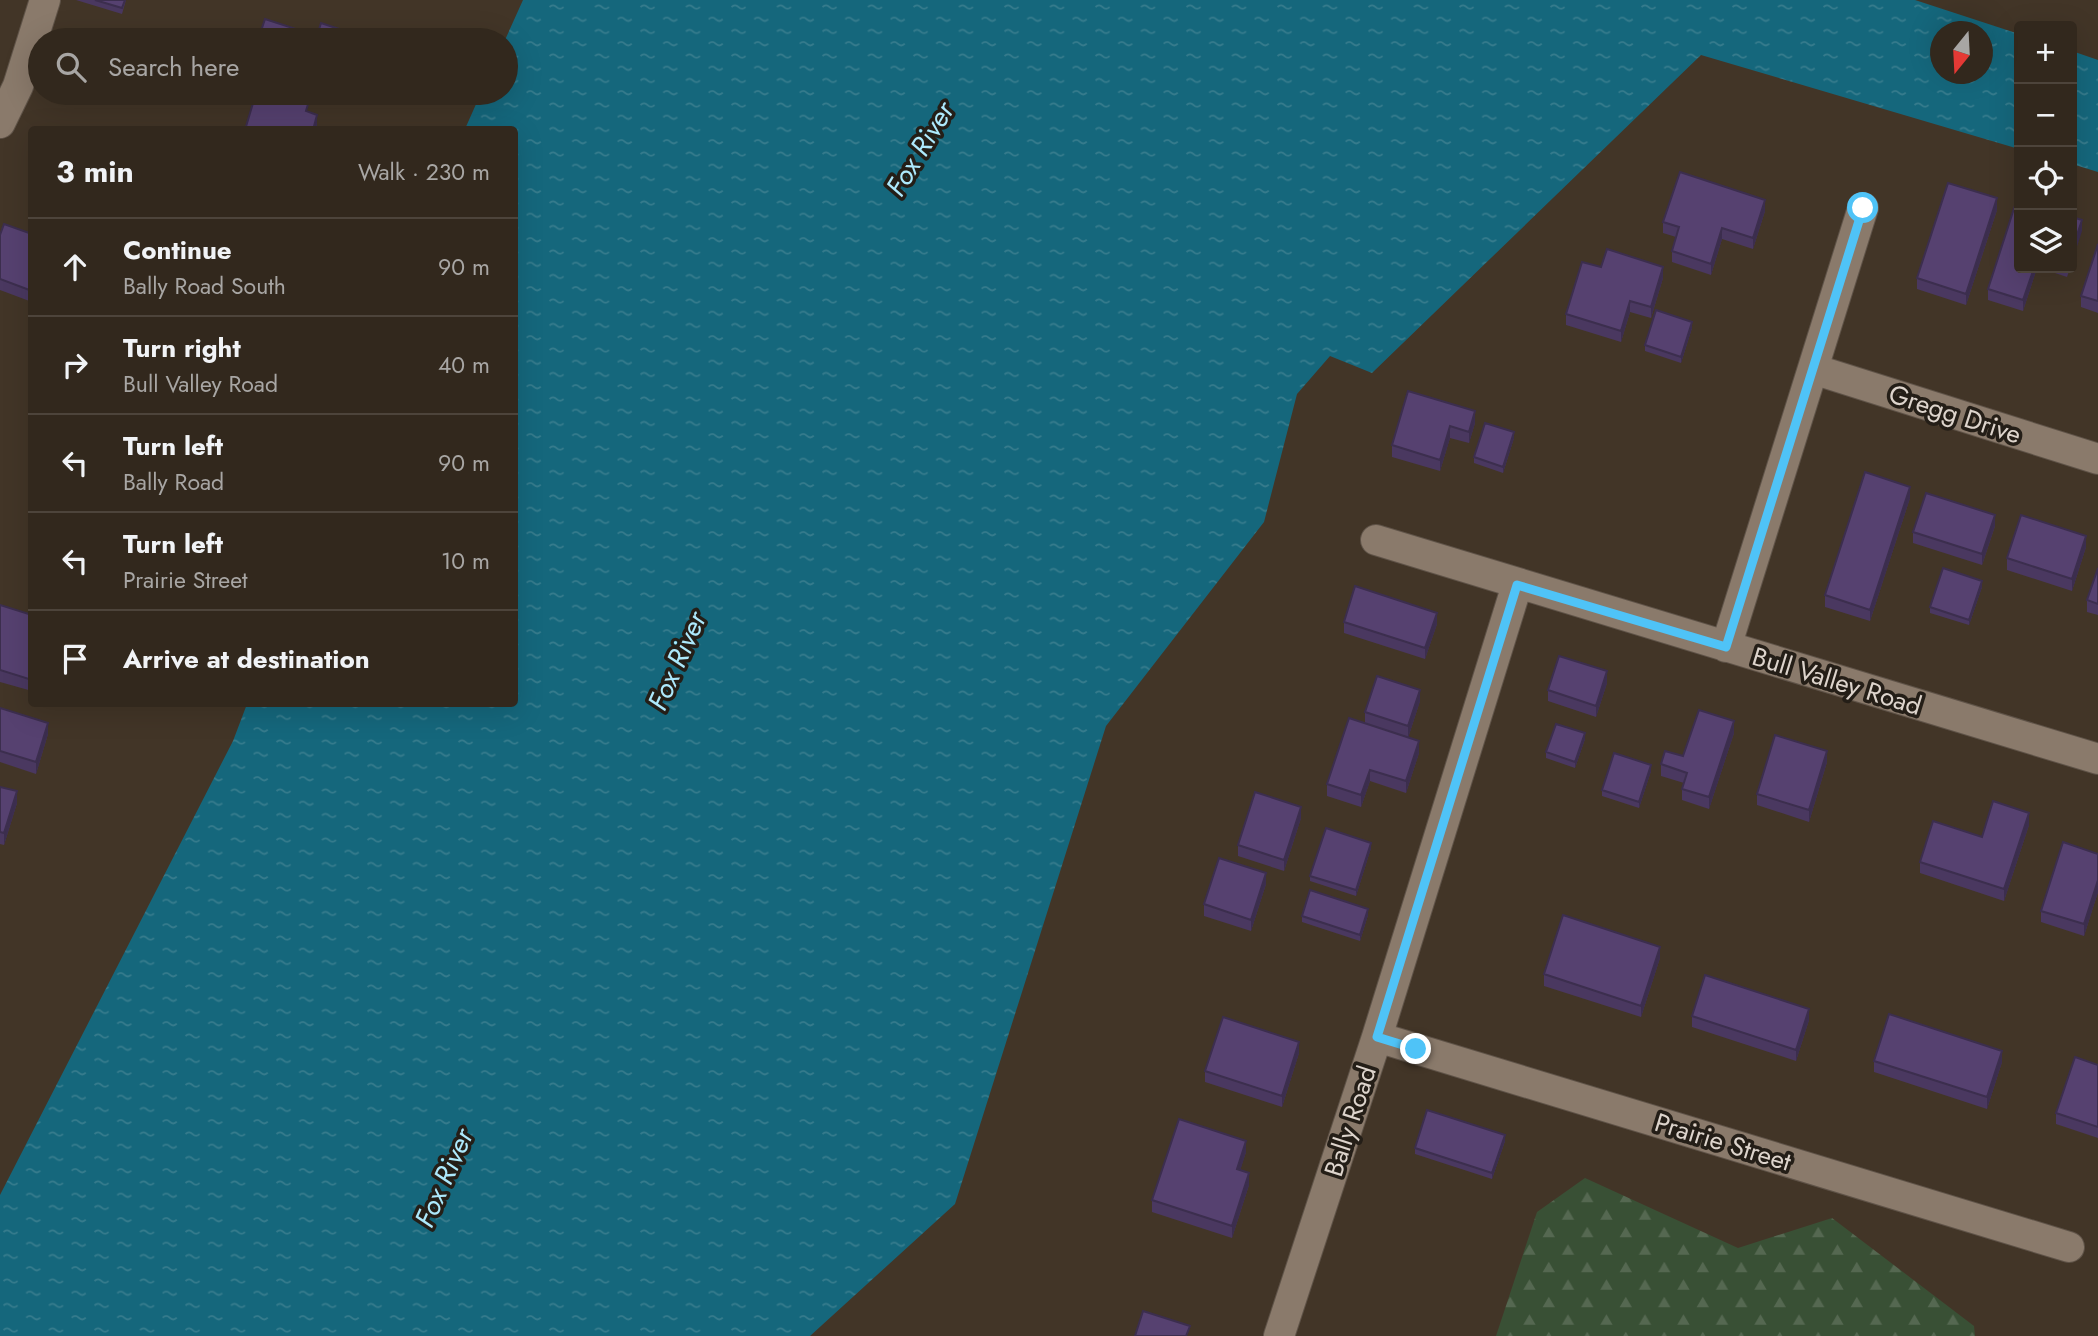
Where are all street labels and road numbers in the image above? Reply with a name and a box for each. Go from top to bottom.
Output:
street label: Gregg Drive [1884,375,2026,453]
street label: Bull Valley Road [1748,637,1926,725]
street label: Bally Road [1314,1061,1386,1181]
street label: Prairie Street [1650,1103,1797,1181]

